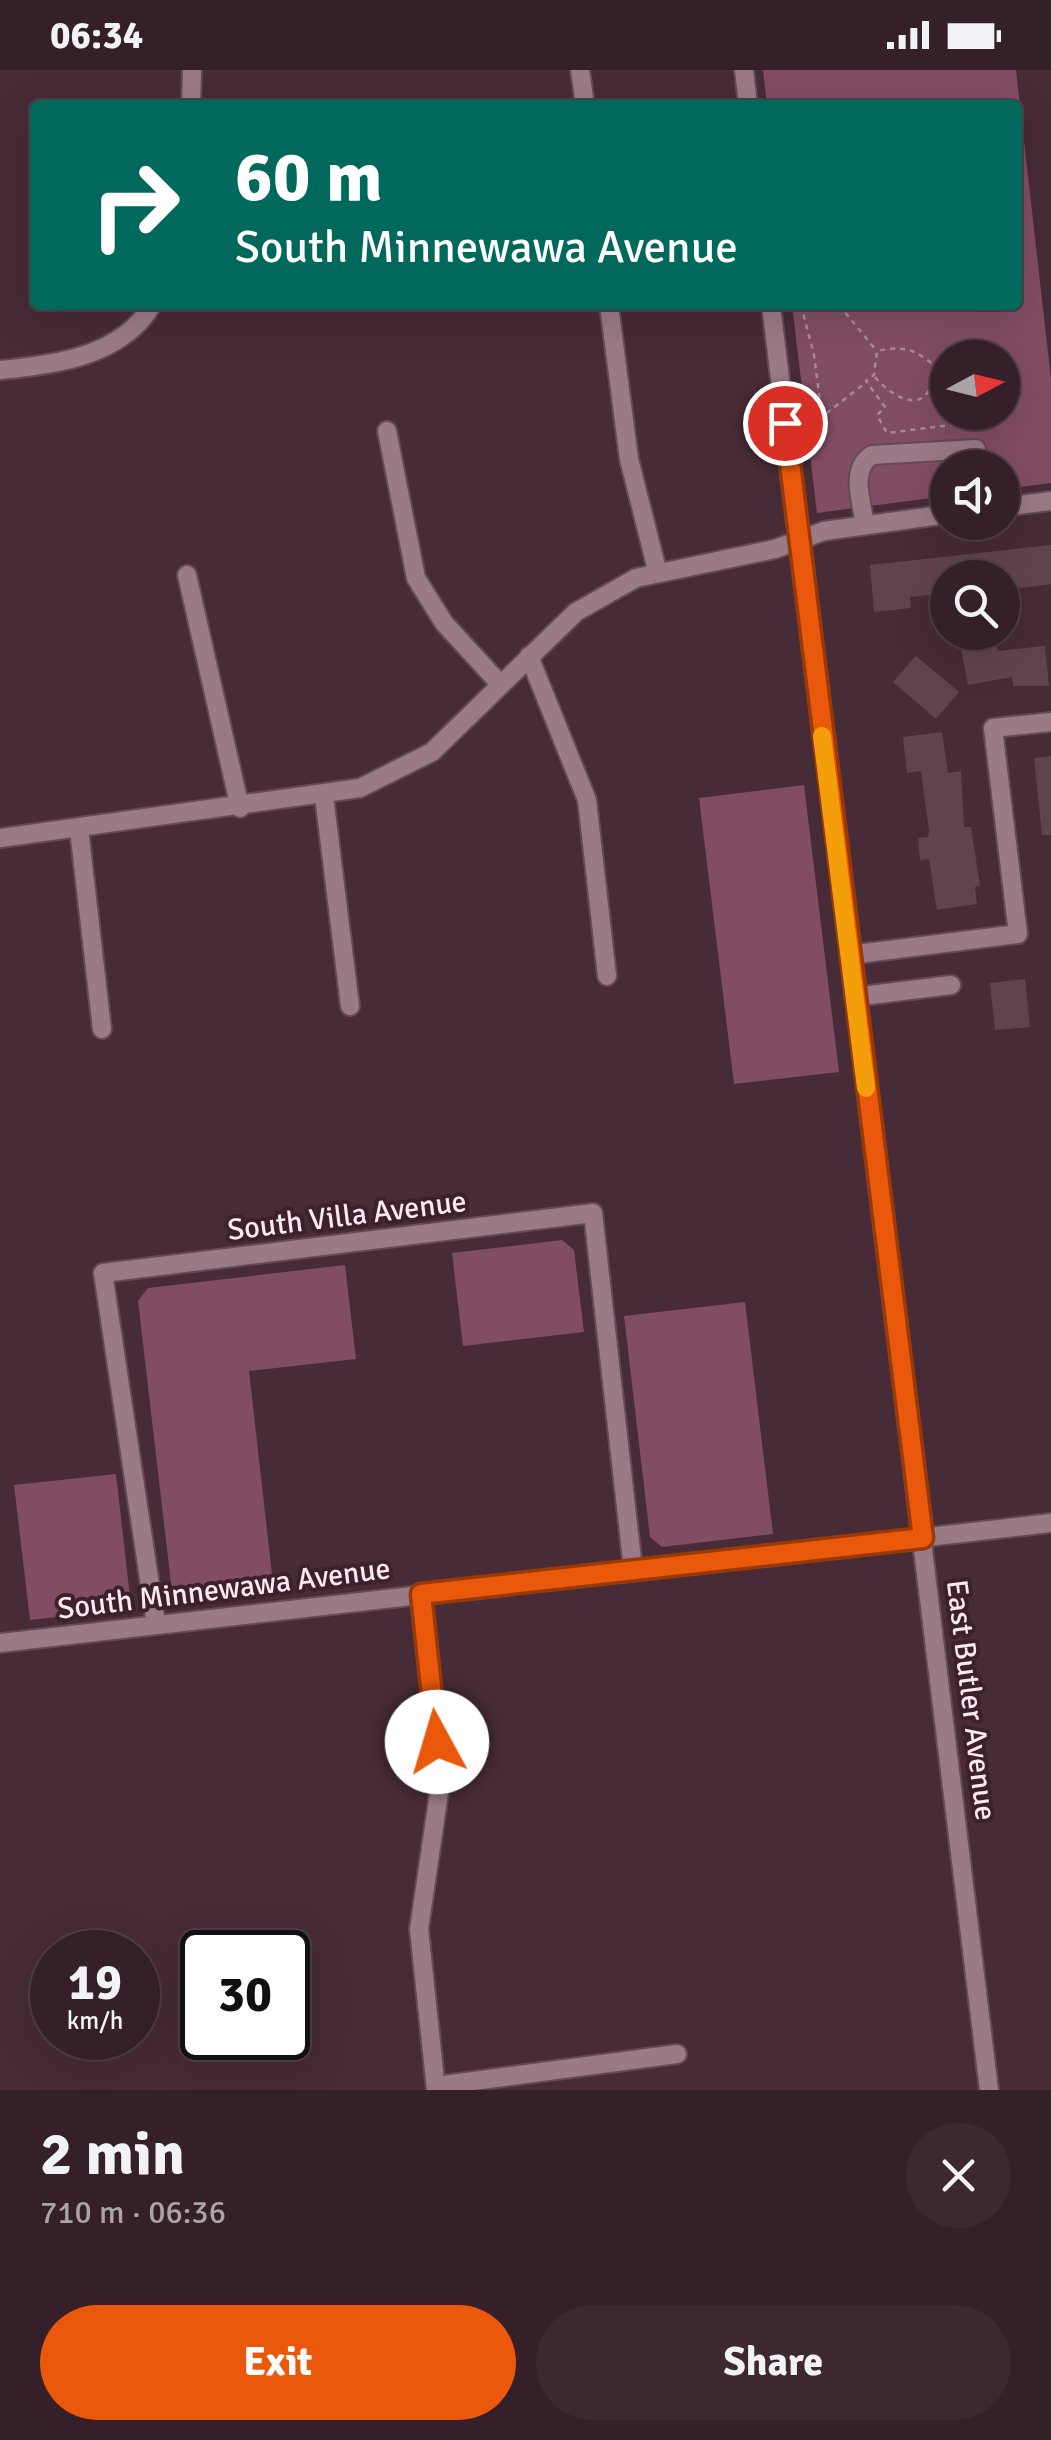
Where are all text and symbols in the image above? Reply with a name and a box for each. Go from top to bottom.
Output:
text: 06:34 [50,12,143,59]
text: 60 m [235,134,383,220]
icon: right [70,140,200,270]
text: South Minnewawa Avenue [235,220,738,275]
north arrow [930,340,1020,430]
map controls [930,340,1020,650]
pin [743,381,828,466]
icon: arrive [758,396,813,451]
button: sound [930,450,1020,540]
button: search [930,560,1020,650]
street label: South Villa Avenue [225,1183,469,1249]
street label: South Minnewawa Avenue [55,1550,393,1628]
street label: East Butler Avenue [938,1578,1004,1822]
position arrow [385,1690,489,1794]
speed limit sign: 30 [180,1930,310,2060]
text: 19 [68,1952,122,2014]
text: km/h [67,2005,123,2036]
text: 2 min [40,2118,185,2192]
button: close [906,2123,1011,2228]
text: 710 m · 06:36 [40,2193,226,2232]
button: Exit [40,2305,516,2420]
button: Share [536,2305,1011,2420]

